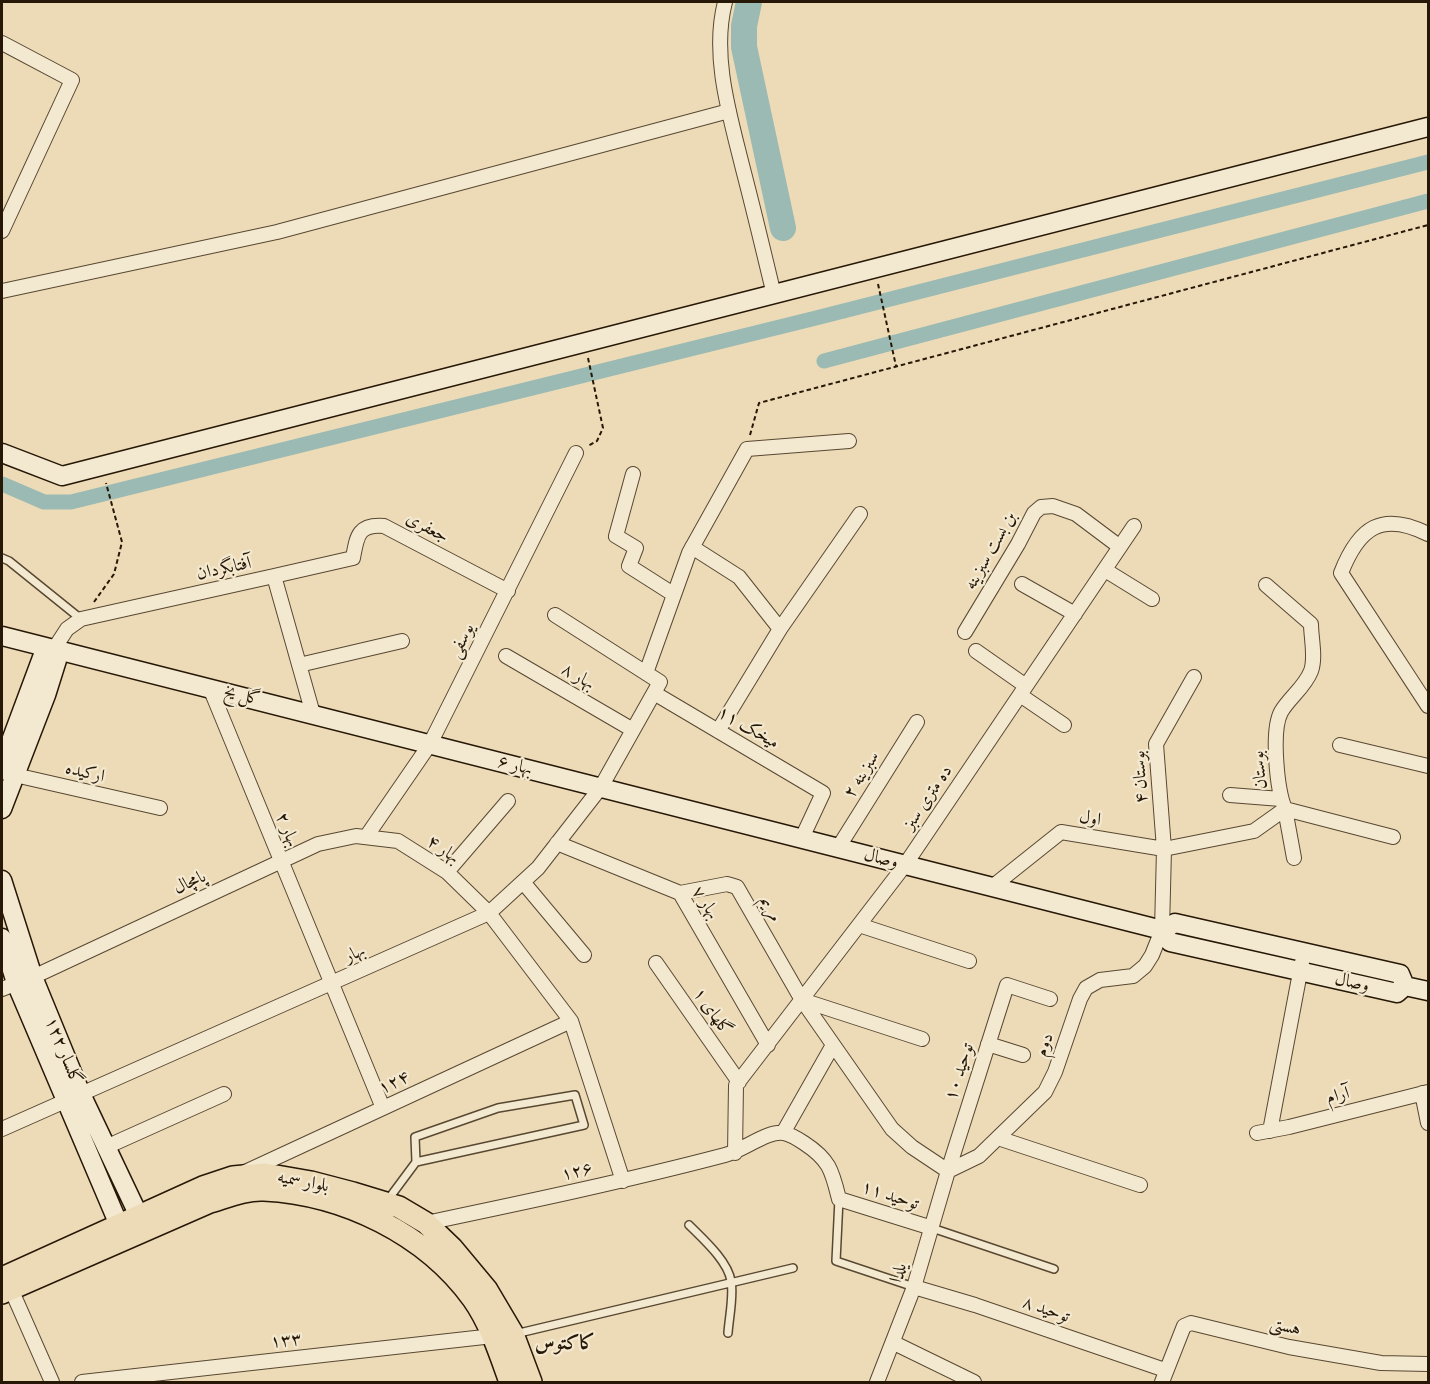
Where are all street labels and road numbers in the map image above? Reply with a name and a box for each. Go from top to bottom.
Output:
street label: جعفری [402,508,452,548]
street label: بن بست سبزینه [960,508,1022,594]
street label: آفتابگردان [195,553,253,585]
street label: یوسفی [444,620,480,662]
street label: بهار ۸ [557,659,599,695]
street label: گل یخ [221,681,263,711]
street label: میخک ۱۱ [713,702,783,754]
street label: سبزینه ۲ [839,748,885,802]
street label: بوستان ۴ [1129,750,1153,804]
street label: بوستان [1248,750,1272,790]
street label: بهار ۶ [495,751,535,781]
street label: ارکیده [63,758,107,788]
street label: ده متری سبز [899,762,957,834]
street label: اول [1077,807,1103,831]
street label: بهار ۲ [270,810,304,850]
street label: بهار ۴ [422,831,464,869]
street label: وصال [862,844,900,874]
street label: پامچال [170,866,210,900]
street label: بهار ۷ [686,882,724,924]
street label: مریم [754,892,786,926]
street label: بهار [341,940,369,968]
street label: وصال [1333,969,1371,997]
street label: گلهای ۱ [688,984,736,1040]
street label: گلسار ۱۲۲ [40,1014,86,1088]
street label: دوم [1031,1030,1059,1060]
street label: توحید ۱۰ [941,1040,979,1104]
street label: ۱۲۴ [375,1067,413,1099]
street label: آرام [1324,1083,1352,1109]
street label: ۱۲۶ [559,1158,595,1186]
street label: بلوار سمیه [275,1166,331,1198]
street label: توحید ۱۱ [858,1177,922,1215]
street label: یلدا [886,1260,912,1286]
street label: توحید ۸ [1019,1292,1073,1328]
street label: هستی [1267,1313,1303,1341]
street label: ۱۳۳ [269,1329,303,1353]

